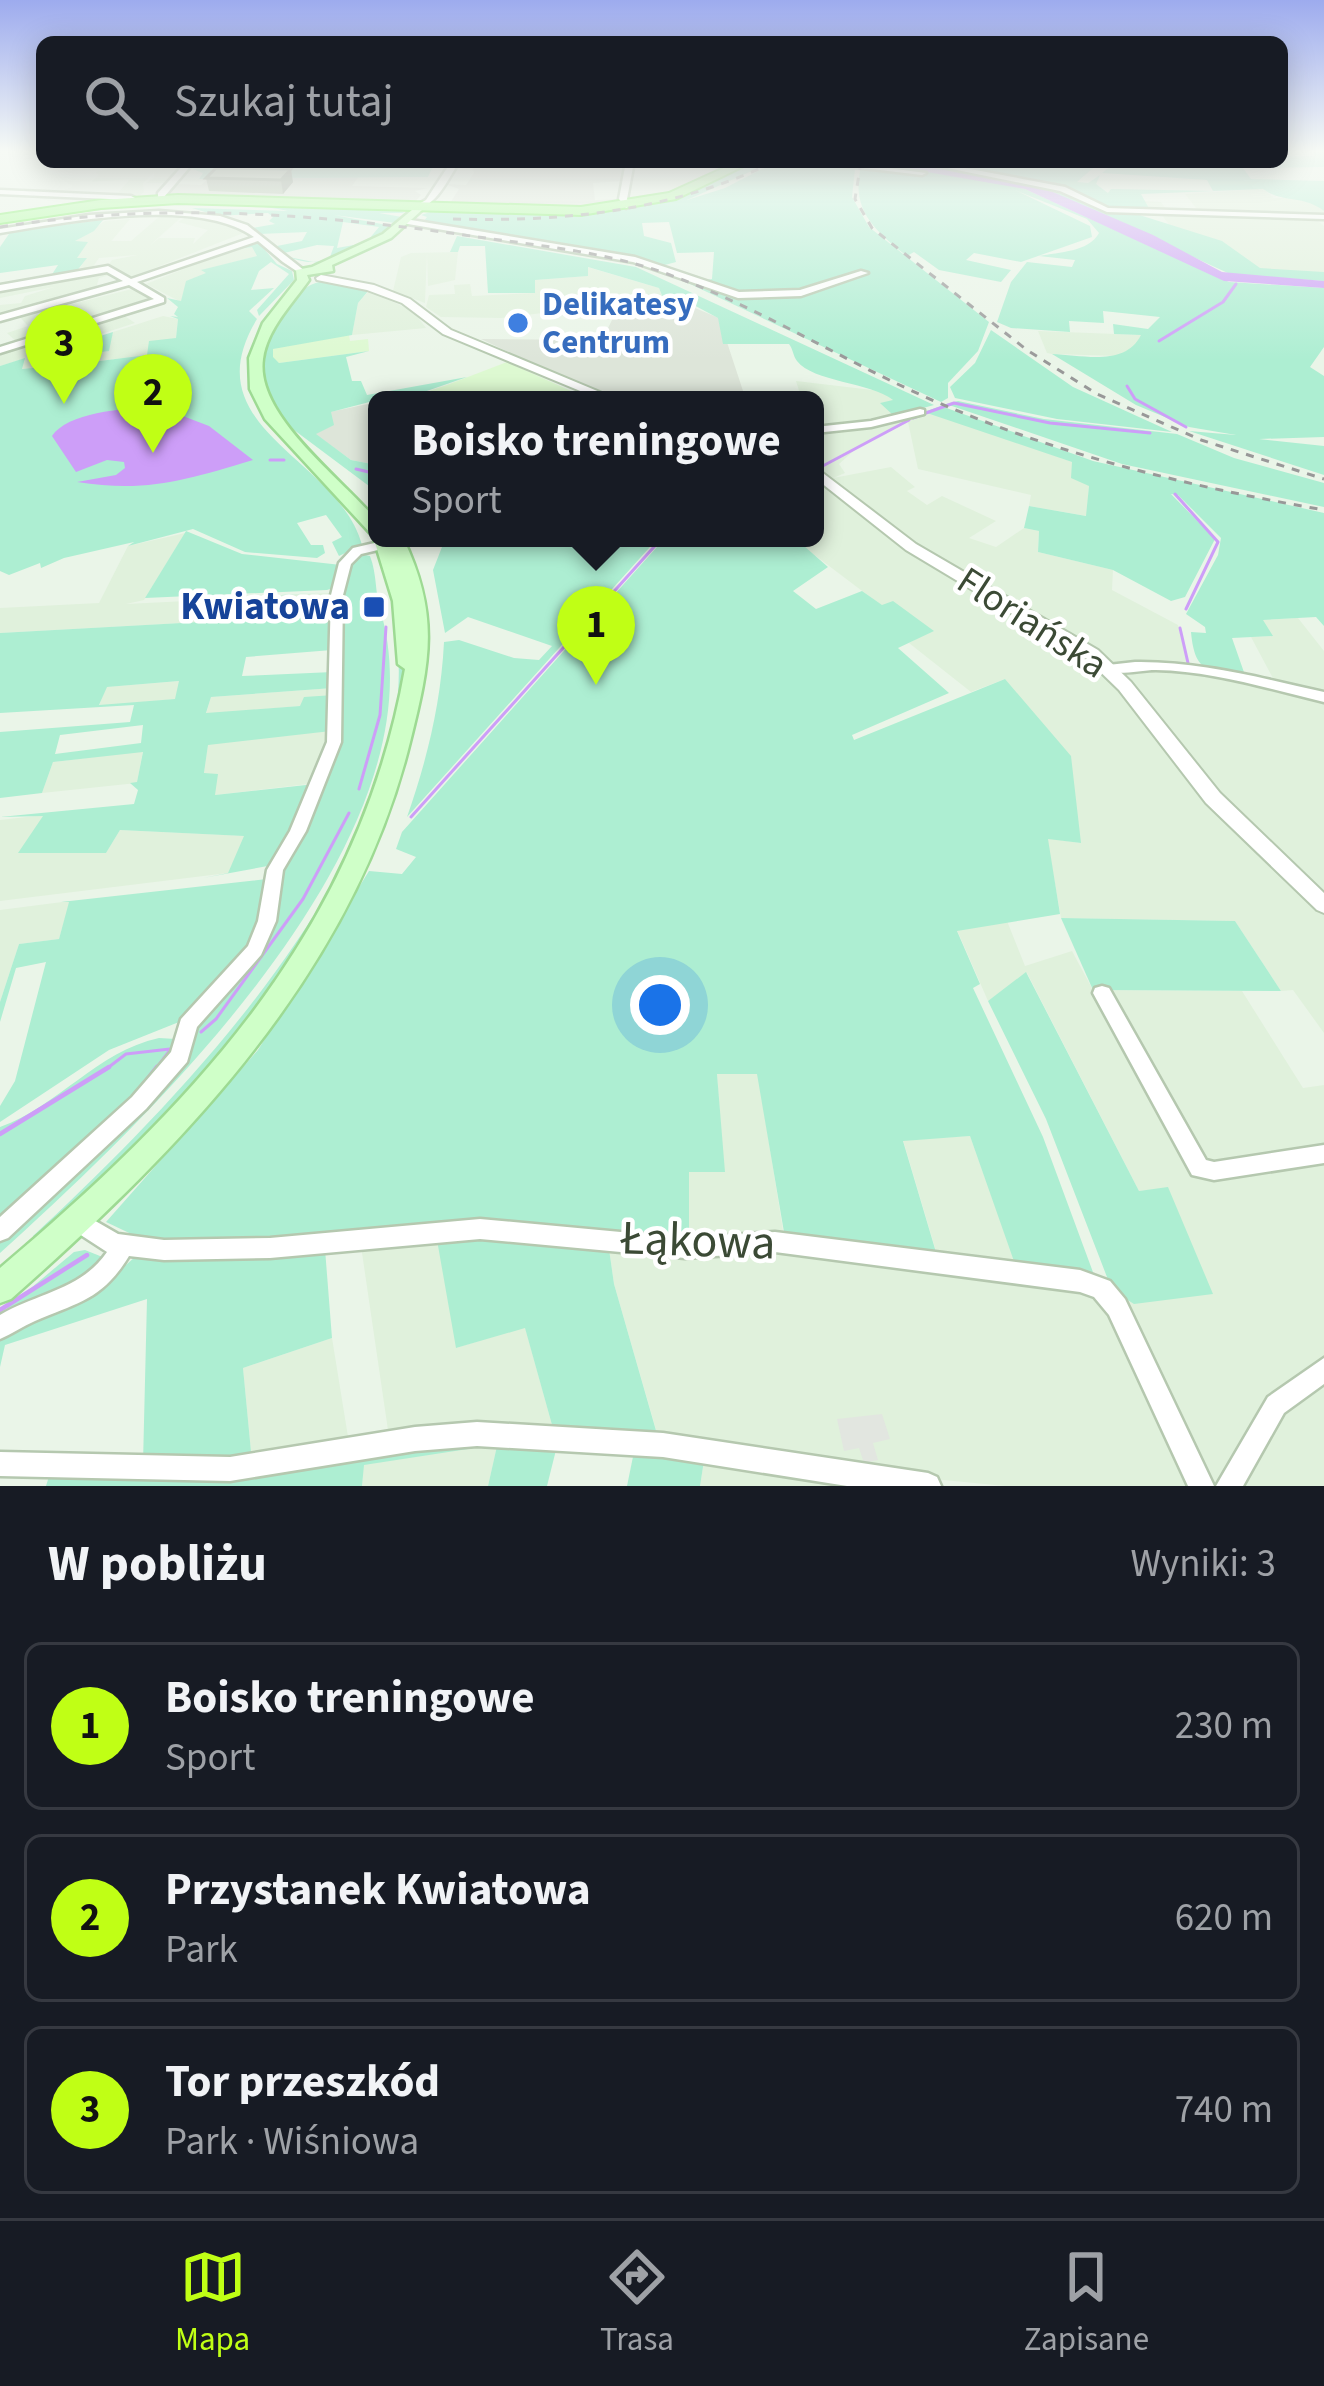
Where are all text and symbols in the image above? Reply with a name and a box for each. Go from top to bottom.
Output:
search box [36,36,1288,168]
icon: search [78,69,144,135]
text: Szukaj tutaj [174,70,394,134]
place label: Delikatesy Centrum [542,281,694,366]
pin: 3 [25,305,103,404]
marker: Delikatesy Centrum [505,310,531,336]
pin: 2 [114,354,192,453]
popup [368,391,824,547]
text: Boisko treningowe [411,409,781,473]
text: Sport [411,473,502,529]
street label: Floriańska [946,553,1118,693]
place label: Kwiatowa [180,579,350,635]
pin: 1 [557,586,635,685]
marker: Kwiatowa [361,594,387,620]
your location [630,975,690,1035]
street label: Łąkowa [618,1204,777,1278]
text: W pobliżu [48,1528,267,1600]
text: Wyniki: 3 [1130,1536,1276,1592]
text: Boisko treningowe [165,1666,535,1730]
text: 1 [80,1698,100,1754]
text: 230 m [1175,1698,1273,1754]
text: Sport [165,1730,255,1786]
text: Przystanek Kwiatowa [165,1858,591,1922]
text: 2 [80,1890,100,1946]
text: 620 m [1175,1890,1273,1946]
text: Park [165,1922,238,1978]
text: Tor przeszkód [165,2050,440,2114]
text: 3 [80,2082,100,2138]
text: 740 m [1175,2082,1273,2138]
text: Park · Wiśniowa [165,2114,419,2170]
tab: Mapa [175,2244,250,2363]
tab: Trasa [600,2244,674,2363]
tab: Zapisane [1024,2244,1149,2363]

